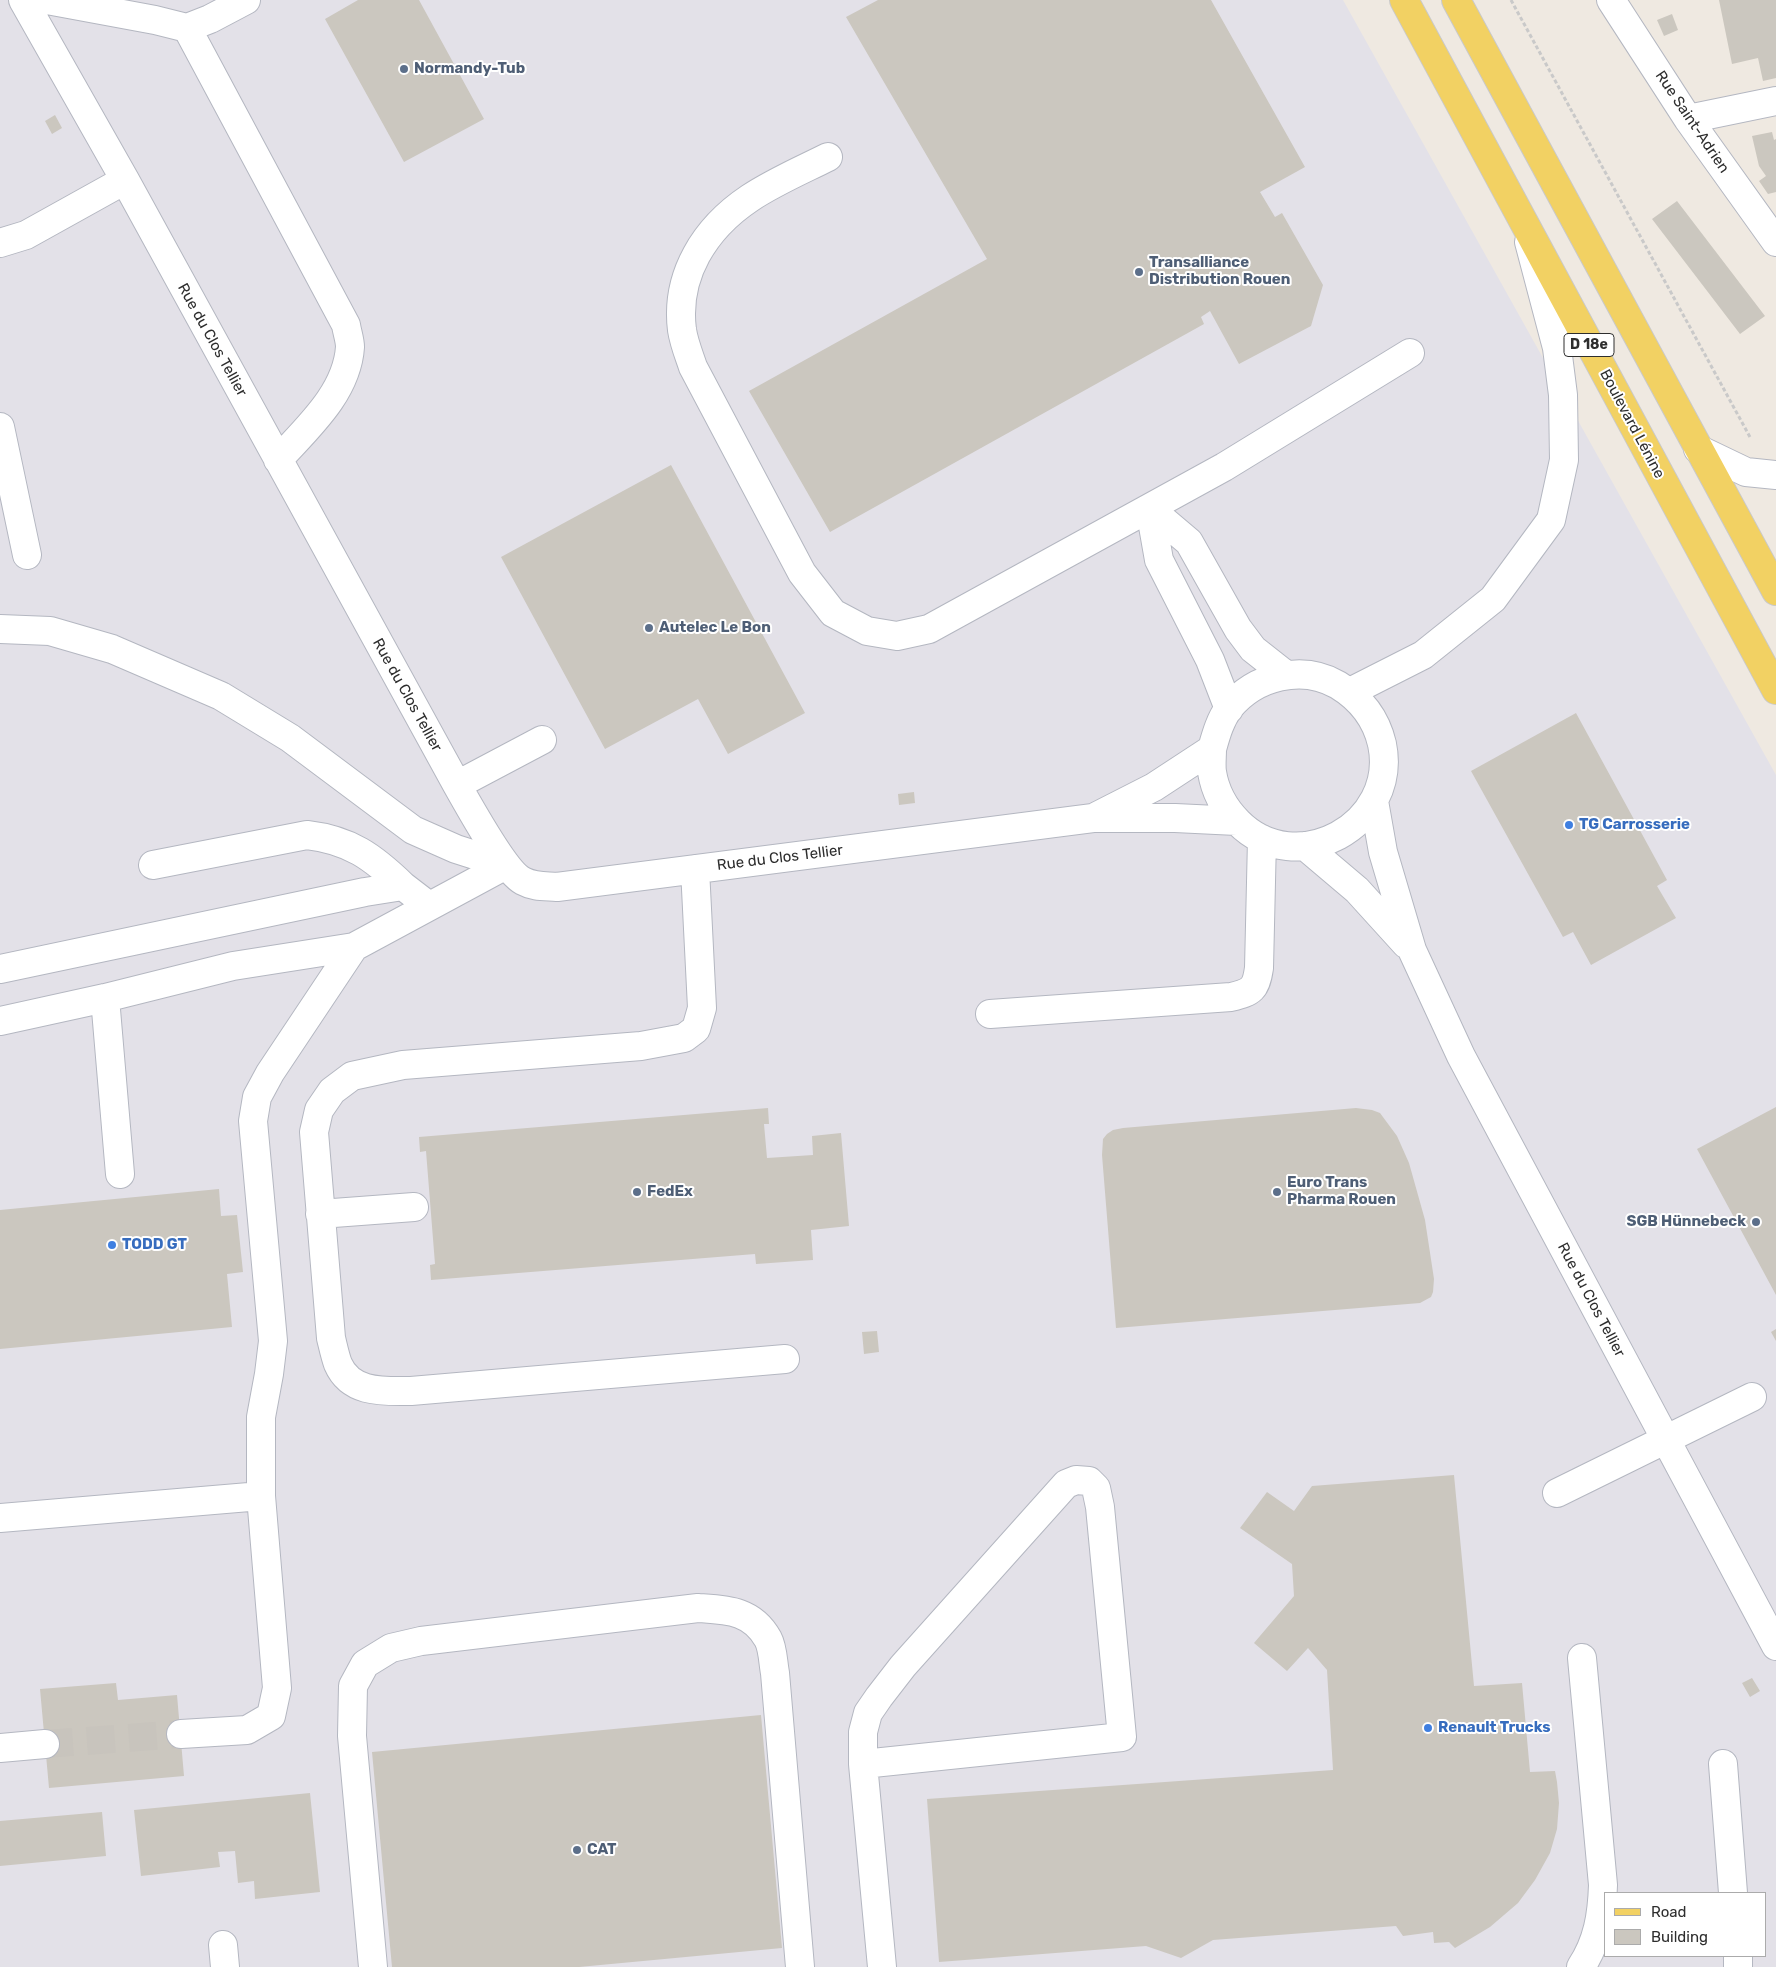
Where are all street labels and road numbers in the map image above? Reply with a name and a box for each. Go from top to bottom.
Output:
street label: Rue Saint-Adrien [1651,67,1733,177]
street label: Rue du Clos Tellier [173,280,251,400]
road number: D 18e [1564,334,1614,356]
street label: Boulevard Lénine [1596,366,1668,482]
street label: Rue du Clos Tellier [368,635,446,755]
street label: Rue du Clos Tellier [716,841,844,875]
street label: Rue du Clos Tellier [1553,1240,1629,1360]

